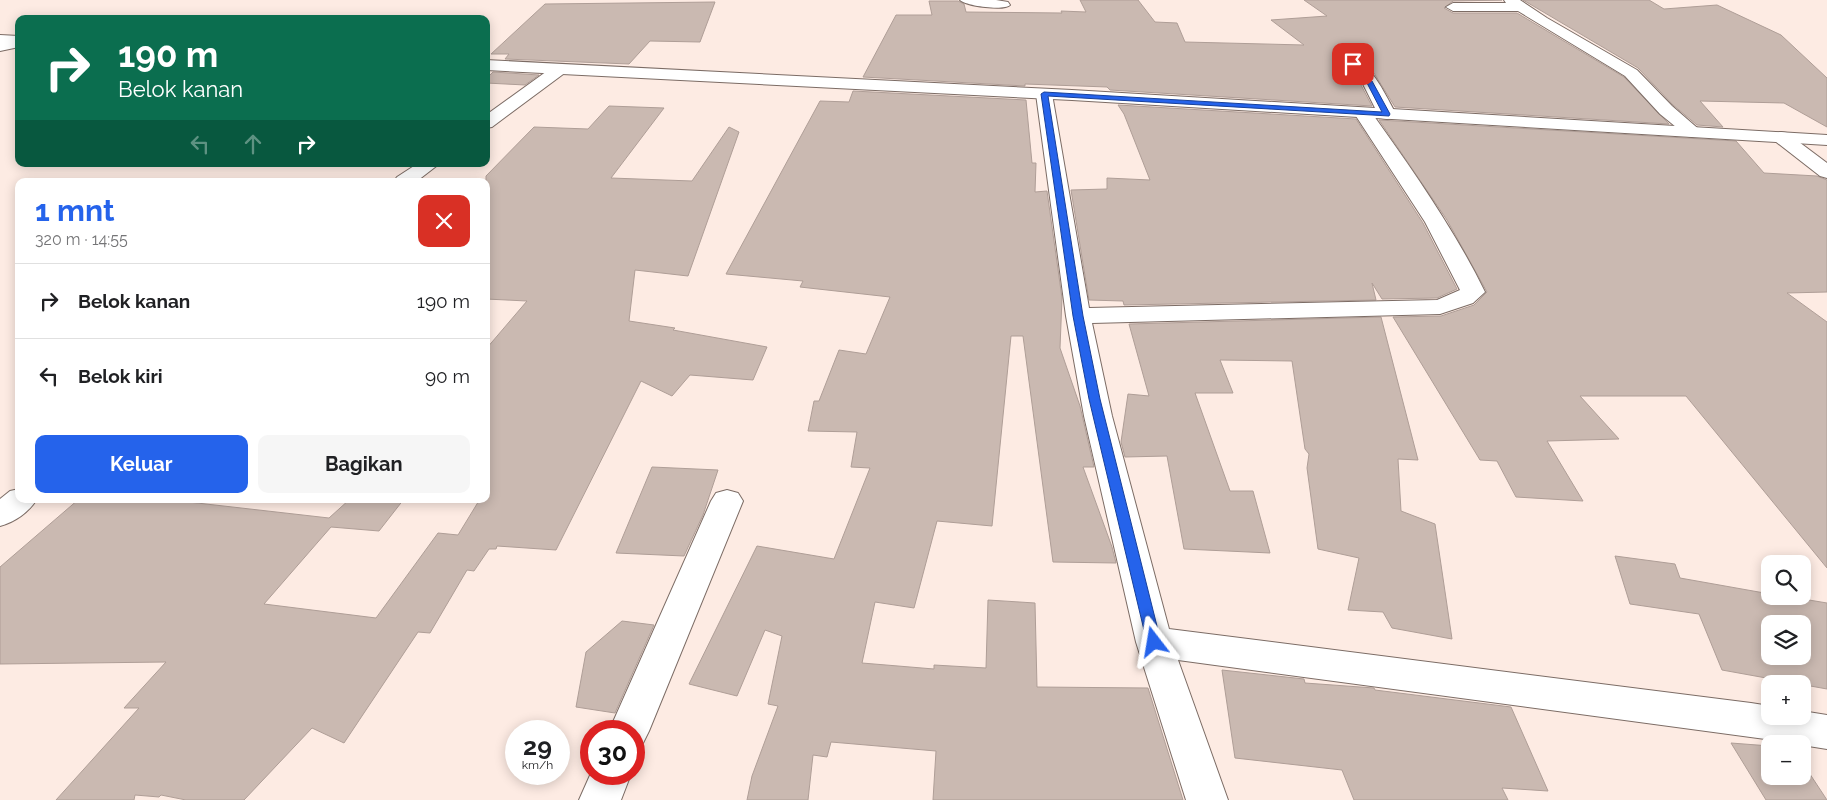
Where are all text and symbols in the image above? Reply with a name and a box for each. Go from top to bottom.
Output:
text: 190 m [118,34,218,75]
icon: right [35,35,100,100]
pin [1332,43,1374,85]
icon: arrive [1339,50,1367,78]
text: Belok kanan [118,76,243,102]
icon: left [186,130,214,158]
icon: ahead [239,130,267,158]
icon: right [292,130,320,158]
text: 1 mnt [35,193,115,228]
button: close [418,195,470,247]
text: 320 m · 14:55 [35,230,128,249]
icon: right [35,287,63,315]
text: Belok kanan [78,290,190,312]
text: 190 m [417,290,470,312]
icon: left [35,362,63,390]
text: Belok kiri [78,365,163,387]
text: 90 m [425,365,470,387]
button: Keluar [35,435,248,493]
button: Bagikan [258,435,470,493]
map controls [1761,555,1811,785]
button: search [1761,555,1811,605]
position arrow [1127,615,1179,667]
button: layers [1761,615,1811,665]
button: + [1761,675,1811,725]
speed limit sign: 30 [580,720,645,785]
text: 29 [523,731,552,761]
button: − [1761,735,1811,785]
text: km/h [522,758,553,772]

